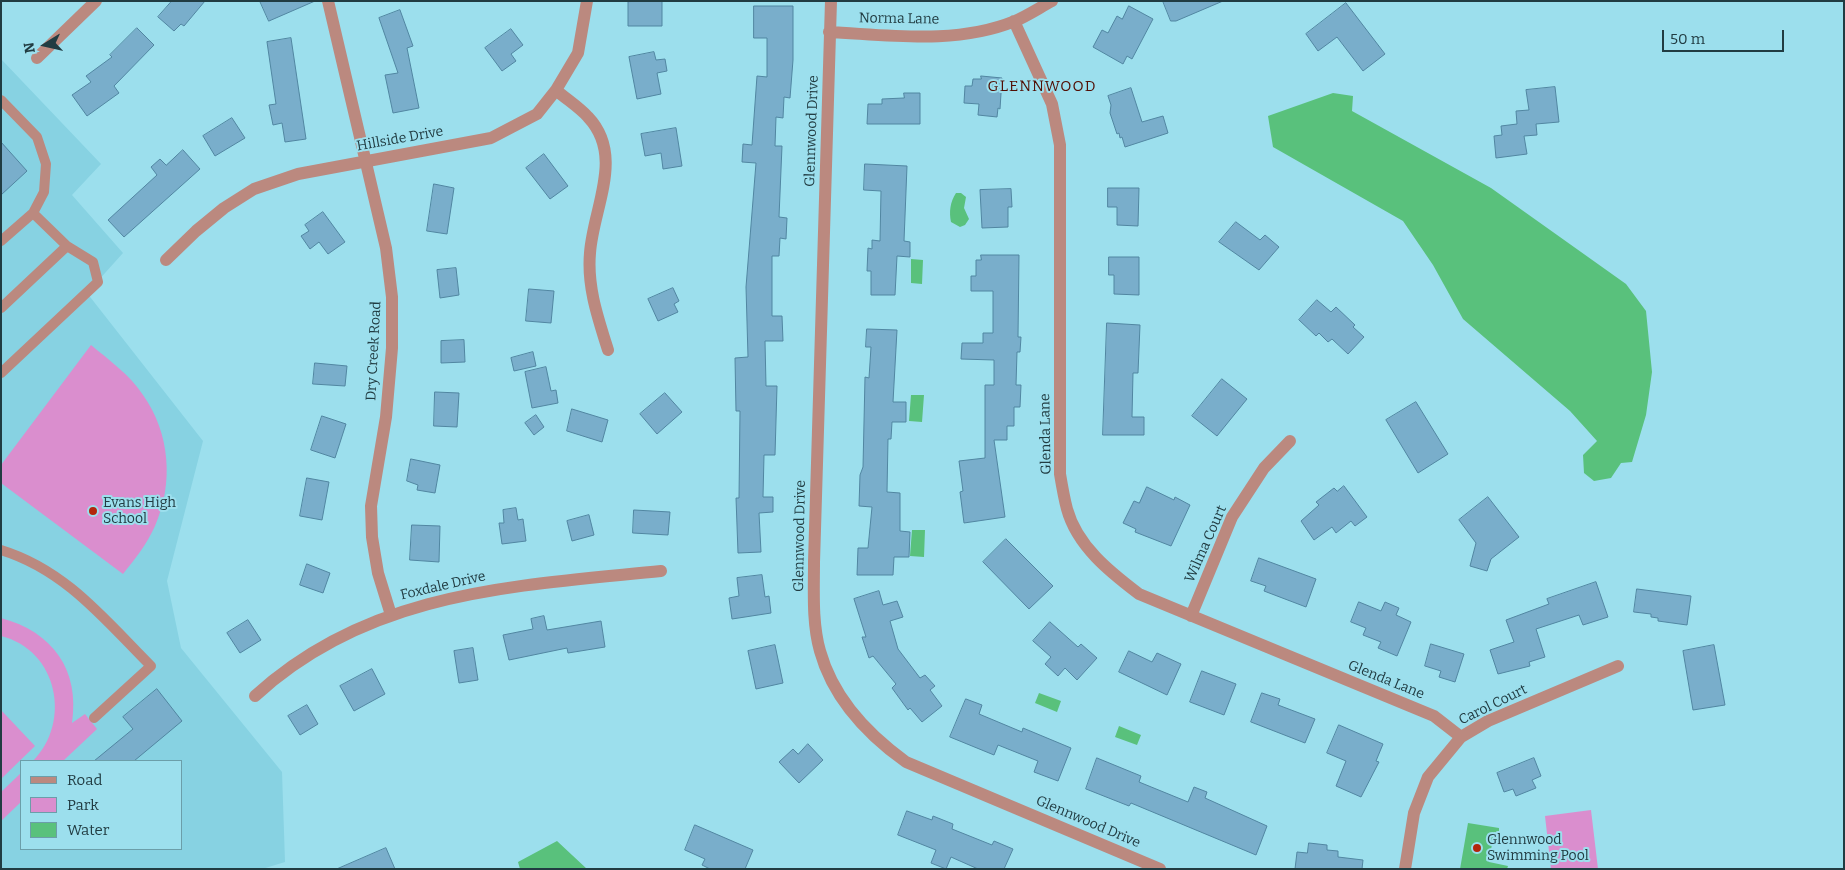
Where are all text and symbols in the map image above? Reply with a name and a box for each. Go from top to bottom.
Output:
street label: Norma Lane [859,10,939,28]
north arrow [20,20,70,70]
scale bar [1665,20,1788,52]
text: 50 m [1670,30,1705,48]
text: N [20,41,39,54]
street label: Glennwood Drive [802,75,822,187]
district label: GLENNWOOD [986,78,1098,96]
street label: Hillside Drive [355,123,445,155]
street label: Dry Creek Road [363,301,385,401]
street label: Glenda Lane [1037,393,1055,475]
street label: Glennwood Drive [791,480,809,592]
place label: Evans High School [103,495,176,528]
street label: Wilma Court [1182,503,1230,585]
marker: Evans High School [87,505,99,517]
street label: Foxdale Drive [399,568,487,604]
street label: Glenda Lane [1345,657,1427,703]
street label: Carol Court [1456,681,1530,729]
legend [20,760,182,850]
text: Road [67,771,102,789]
street label: Glennwood Drive [1033,792,1143,852]
text: Park [67,796,99,814]
text: Water [67,821,109,839]
place label: Glennwood Swimming Pool [1487,832,1589,864]
marker: Glennwood Swimming Pool [1471,842,1483,854]

